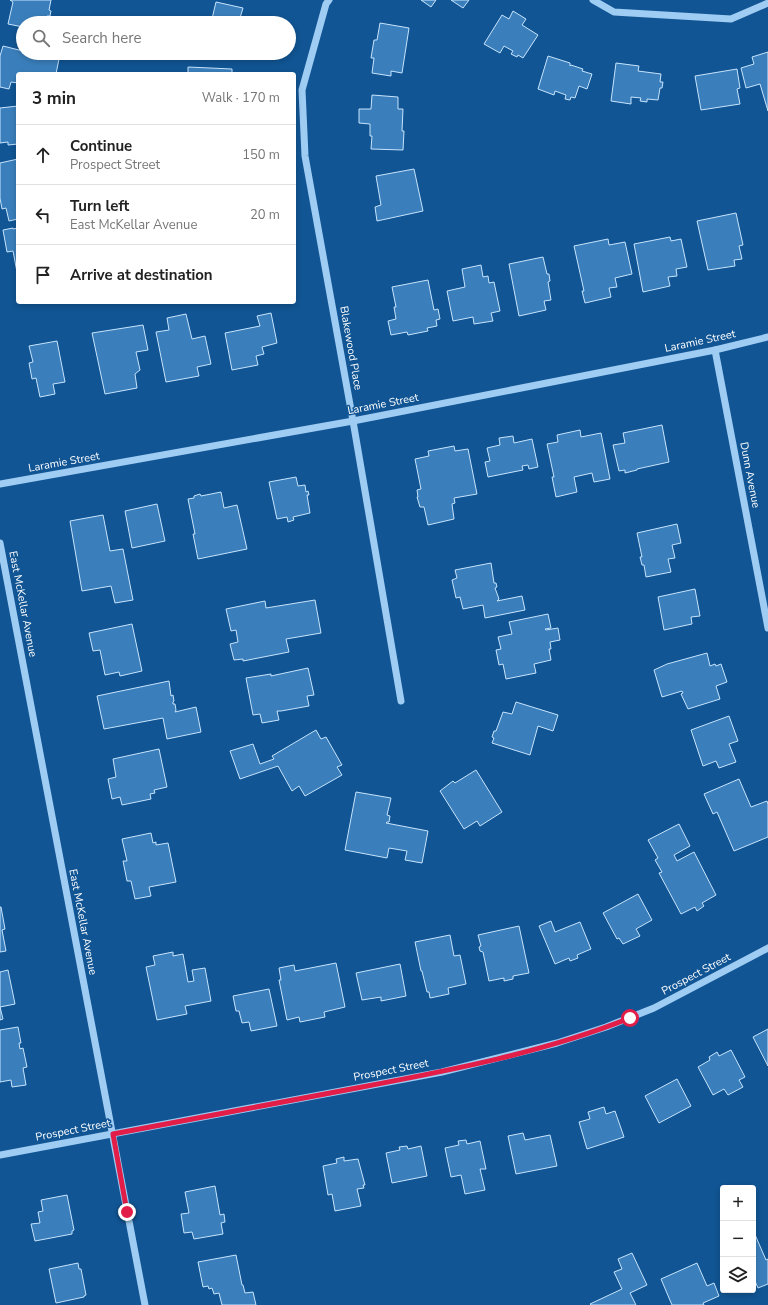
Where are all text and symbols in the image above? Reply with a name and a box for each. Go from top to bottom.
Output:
search box [16,16,296,60]
icon: search [30,27,52,49]
text: Search here [62,28,142,48]
text: 3 min [32,87,76,110]
text: Walk · 170 m [202,89,280,107]
text: Continue [70,136,132,156]
icon: ahead [32,144,54,166]
text: 150 m [242,146,280,164]
text: Prospect Street [70,156,160,174]
text: Turn left [70,196,129,216]
icon: left [32,204,54,226]
text: 20 m [250,206,280,224]
text: East McKellar Avenue [70,216,197,234]
icon: arrive [32,264,54,286]
text: Arrive at destination [70,265,213,285]
street label: Blakewood Place [336,305,366,391]
street label: Laramie Street [663,326,737,356]
street label: Laramie Street [346,390,420,418]
street label: Dunn Avenue [736,441,764,510]
street label: Laramie Street [27,448,101,476]
street label: East McKellar Avenue [5,550,41,658]
street label: East McKellar Avenue [65,868,101,976]
street label: Prospect Street [659,949,733,999]
route start [621,1009,639,1027]
street label: Prospect Street [352,1055,430,1085]
street label: Prospect Street [34,1115,112,1145]
map controls [720,1185,756,1293]
button: + [720,1185,756,1221]
route end [118,1203,136,1221]
button: − [720,1221,756,1257]
button: layers [720,1257,756,1293]

